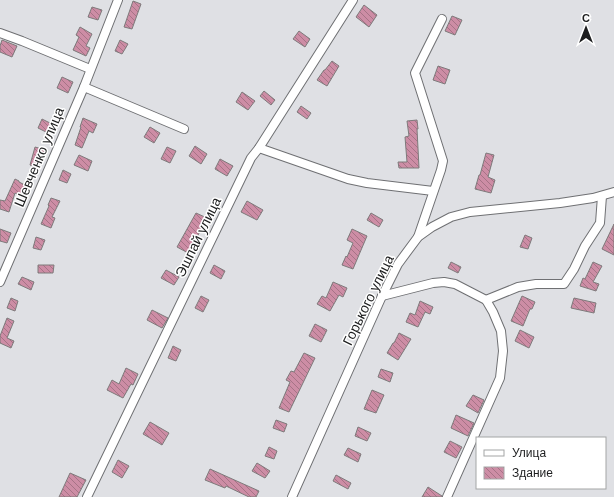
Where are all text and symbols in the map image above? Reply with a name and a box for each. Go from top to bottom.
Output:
north arrow [566,8,606,48]
text: С [582,11,590,25]
street label: Шевченко улица [10,104,68,210]
street label: Эшпай улица [171,194,225,280]
street label: Горького улица [338,252,398,348]
legend [476,437,606,489]
text: Улица [512,445,546,461]
text: Здание [512,465,553,481]

